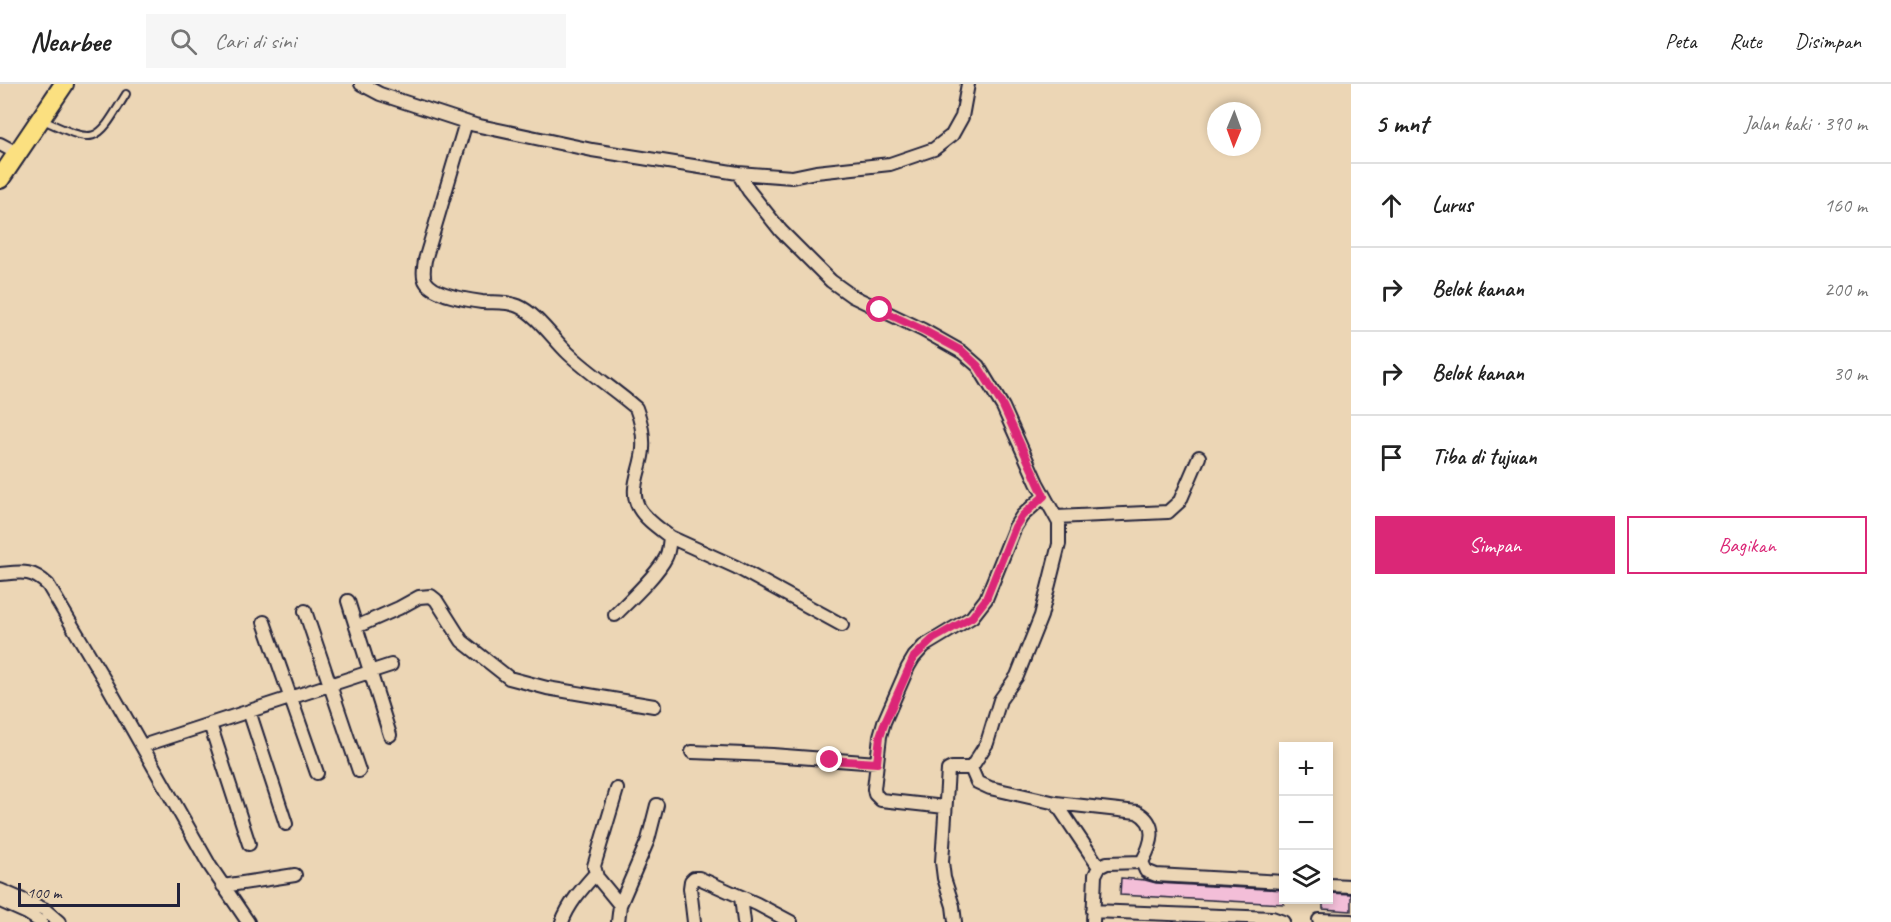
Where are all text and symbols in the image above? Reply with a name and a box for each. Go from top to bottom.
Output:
search box [146,14,566,68]
text: Nearbee [30,24,110,59]
icon: search [167,25,200,58]
text: Cari di sini [215,27,296,55]
text: Peta [1665,28,1696,54]
text: Rute [1729,28,1762,54]
text: Disimpan [1795,28,1861,54]
north arrow [1207,102,1261,156]
text: 5 mnt [1375,107,1428,140]
text: Jalan kaki · 390 m [1744,111,1867,136]
icon: ahead [1375,189,1408,222]
text: Lurus [1432,191,1472,219]
text: 160 m [1824,193,1867,218]
icon: right [1375,273,1408,306]
text: Belok kanan [1432,275,1524,303]
text: 200 m [1824,277,1867,302]
route start [866,296,892,322]
icon: right [1375,357,1408,390]
text: Belok kanan [1432,359,1524,387]
text: 30 m [1833,361,1867,386]
icon: arrive [1375,441,1408,474]
text: Tiba di tujuan [1432,443,1537,471]
button: Simpan [1375,516,1615,574]
button: Bagikan [1627,516,1867,574]
map controls [1279,742,1333,904]
button: + [1279,742,1333,796]
route end [816,746,842,772]
button: − [1279,796,1333,850]
button: layers [1279,850,1333,904]
scale bar [18,880,180,908]
text: 100 m [27,883,61,903]

